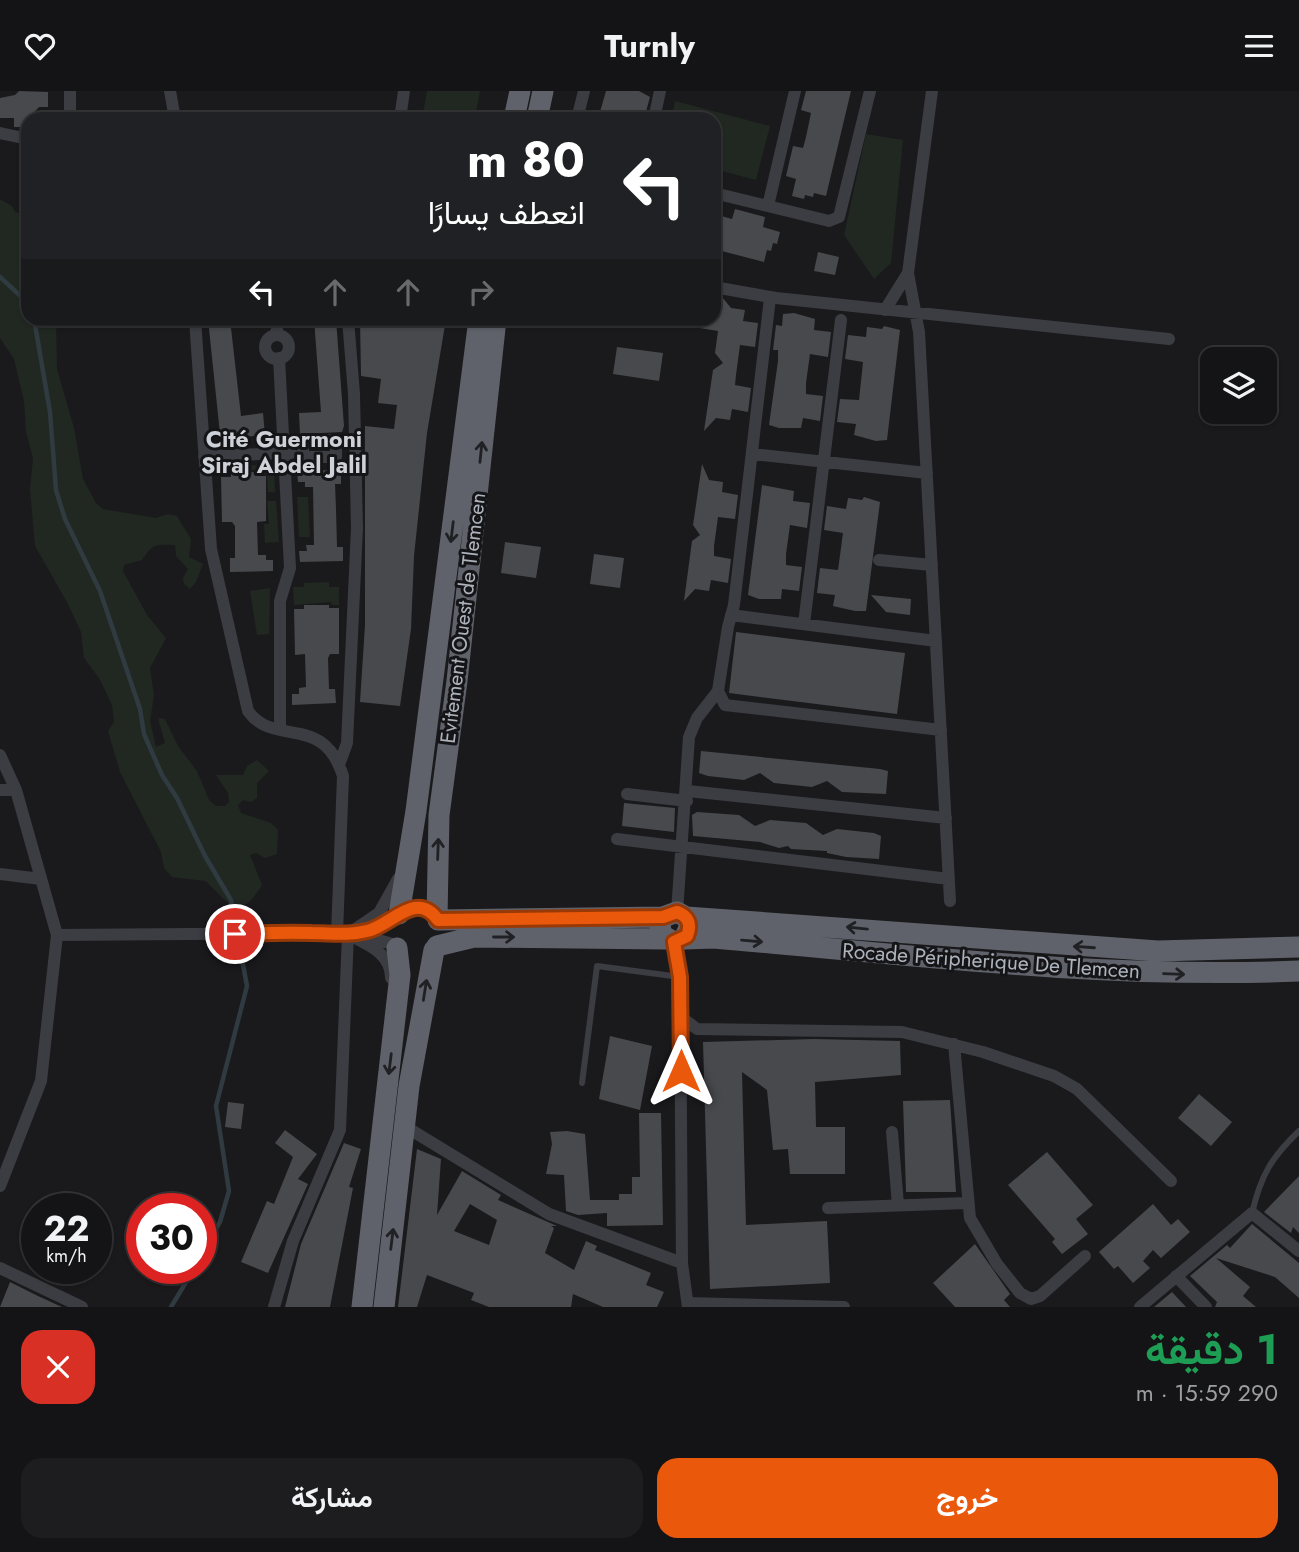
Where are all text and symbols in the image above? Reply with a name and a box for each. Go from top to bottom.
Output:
text: Turnly [604,23,695,69]
icon: heart [21,27,59,65]
icon: menu [1240,27,1278,65]
text: 80 m [467,125,585,195]
icon: left [609,140,700,231]
text: انعطف يسارًا [428,190,585,236]
icon: left [243,273,281,311]
icon: ahead [316,273,354,311]
icon: ahead [389,273,427,311]
icon: right [462,273,500,311]
map controls [1200,347,1277,424]
button: layers [1200,347,1277,424]
district label: Cité Guermoni Siraj Abdel Jalil [201,422,367,482]
one-way arrow [475,442,488,464]
street label: Evitement Ouest de Tlemcen [433,491,493,745]
one-way arrow [445,520,458,543]
one-way arrow [431,838,444,861]
pin [205,904,265,964]
icon: arrive [216,915,254,953]
one-way arrow [846,922,869,935]
one-way arrow [492,930,515,944]
one-way arrow [740,935,763,948]
street label: Rocade Péripherique De Tlemcen [841,936,1141,986]
one-way arrow [1073,940,1096,953]
one-way arrow [1162,967,1185,980]
one-way arrow [419,979,432,1001]
position arrow [644,1034,718,1108]
one-way arrow [383,1052,396,1075]
speed limit sign: 30 [126,1193,217,1284]
text: 22 [44,1204,89,1254]
one-way arrow [385,1228,398,1251]
text: km/h [46,1243,87,1269]
text: 1 دقيقة [1145,1319,1278,1380]
button: close [21,1330,95,1404]
text: 290 m · 15:59 [1136,1376,1278,1410]
button: مشاركة [21,1458,643,1538]
button: خروج [657,1458,1278,1538]

